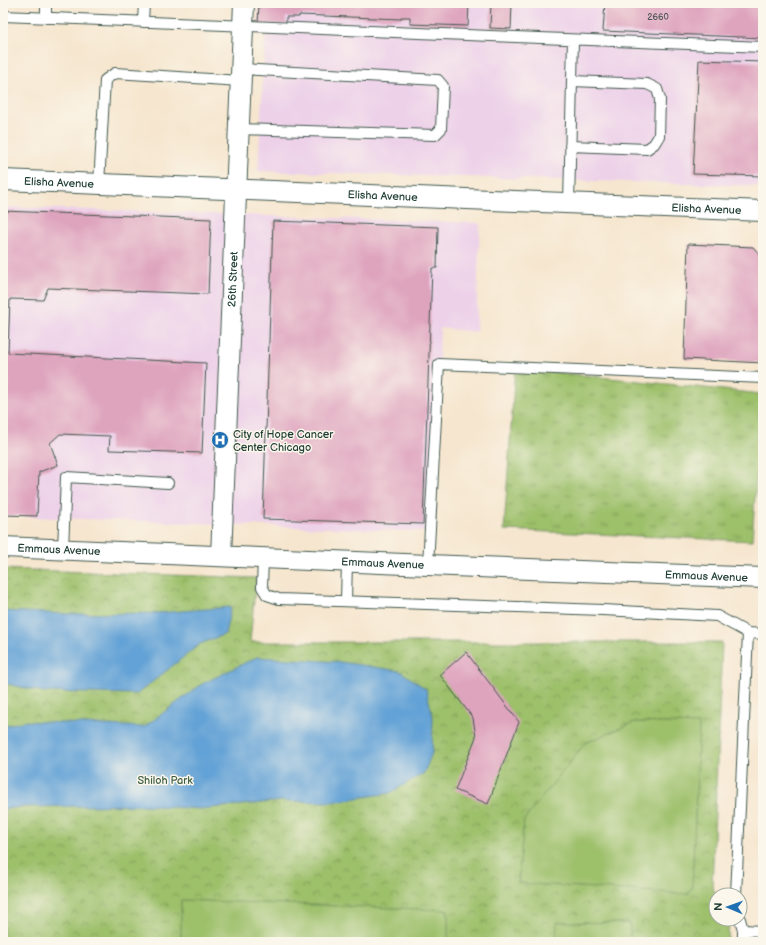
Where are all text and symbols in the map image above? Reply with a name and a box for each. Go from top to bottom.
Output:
house number: 2660 [647,12,669,23]
street label: Elisha Avenue [24,174,95,190]
street label: Elisha Avenue [347,188,418,203]
street label: Elisha Avenue [671,201,742,217]
street label: 26th Street [225,251,240,307]
place label: City of Hope Cancer Center Chicago [233,428,334,454]
hospital icon: City of Hope Cancer Center Chicago [210,430,230,450]
street label: Emmaus Avenue [17,541,101,558]
street label: Emmaus Avenue [341,555,425,571]
street label: Emmaus Avenue [665,568,749,584]
park label: Shiloh Park [137,774,193,787]
north arrow [708,887,748,927]
text: N [712,902,725,911]

